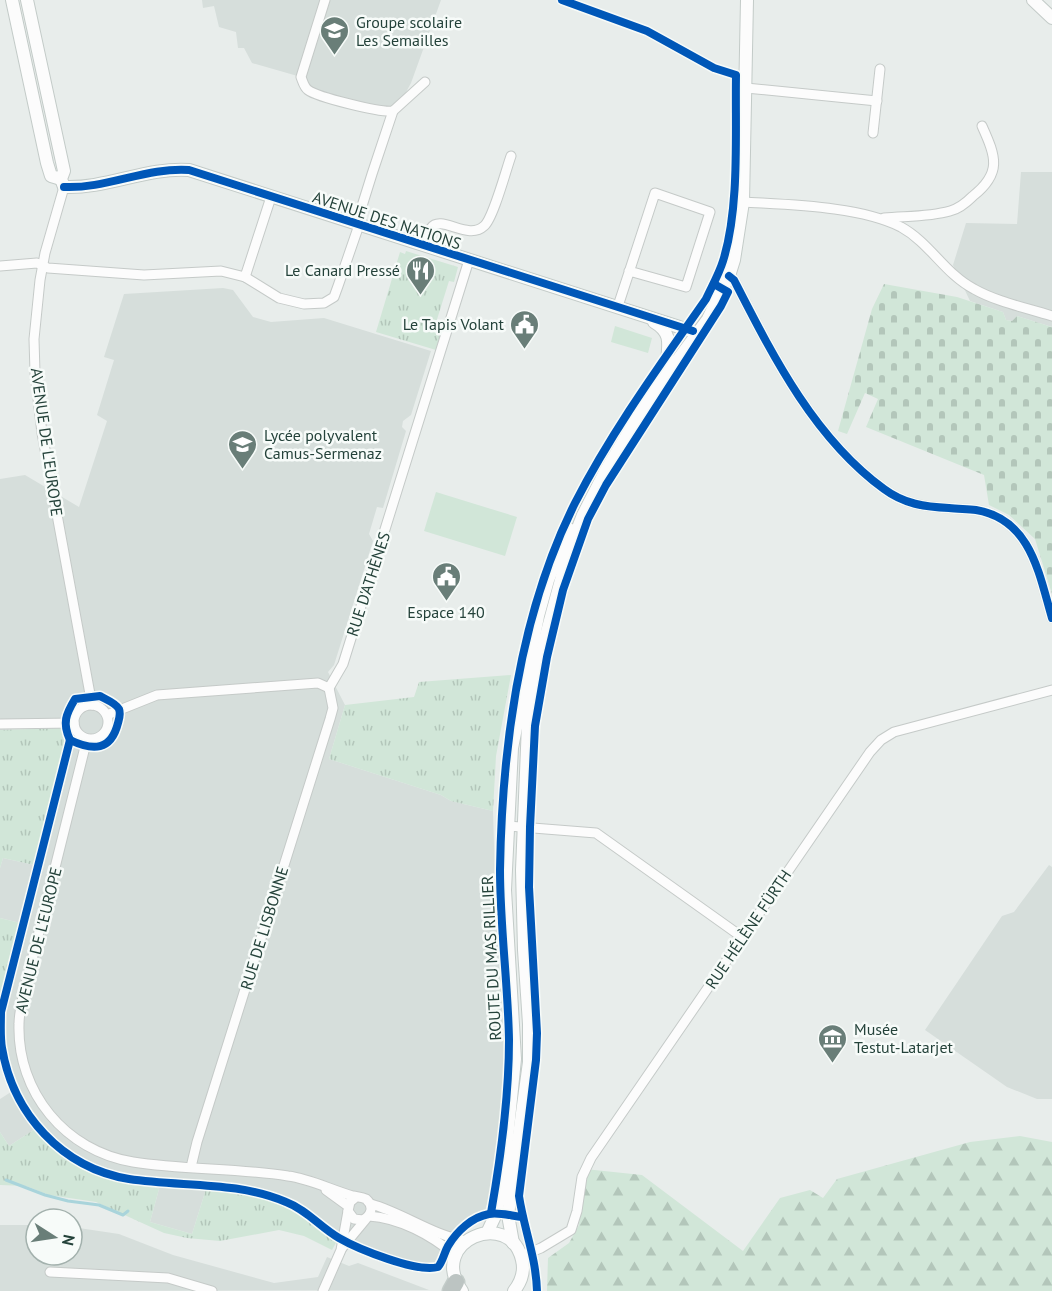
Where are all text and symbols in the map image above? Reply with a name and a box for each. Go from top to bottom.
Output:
place label: Groupe scolaire Les Semailles [356,12,462,50]
school or university icon: Groupe scolaire Les Semailles [319,15,351,57]
street label: AVENUE DES NATIONS [310,187,464,253]
restaurant icon: Le Canard Pressé [405,254,437,296]
place label: Le Canard Pressé [285,260,400,280]
public building icon: Le Tapis Volant [509,308,541,350]
place label: Le Tapis Volant [403,314,505,334]
street label: AVENUE DE L'EUROPE [27,366,67,518]
place label: Lycée polyvalent Camus-Sermenaz [264,425,382,463]
school or university icon: Lycée polyvalent Camus-Sermenaz [227,428,259,470]
street label: RUE D'ATHÈNES [342,529,394,639]
public building icon: Espace 140 [430,560,462,602]
place label: Espace 140 [407,602,485,622]
street label: RUE DE LISBONNE [236,864,292,992]
street label: AVENUE DE L'EUROPE [10,865,66,1015]
street label: RUE HÉLÈNE FÜRTH [701,866,795,992]
street label: ROUTE DU MAS RILLIER [477,875,505,1041]
place label: Musée Testut-Latarjet [854,1019,954,1057]
museum icon: Musée Testut-Latarjet [817,1022,849,1064]
north arrow [24,1207,84,1267]
text: N [58,1233,80,1247]

